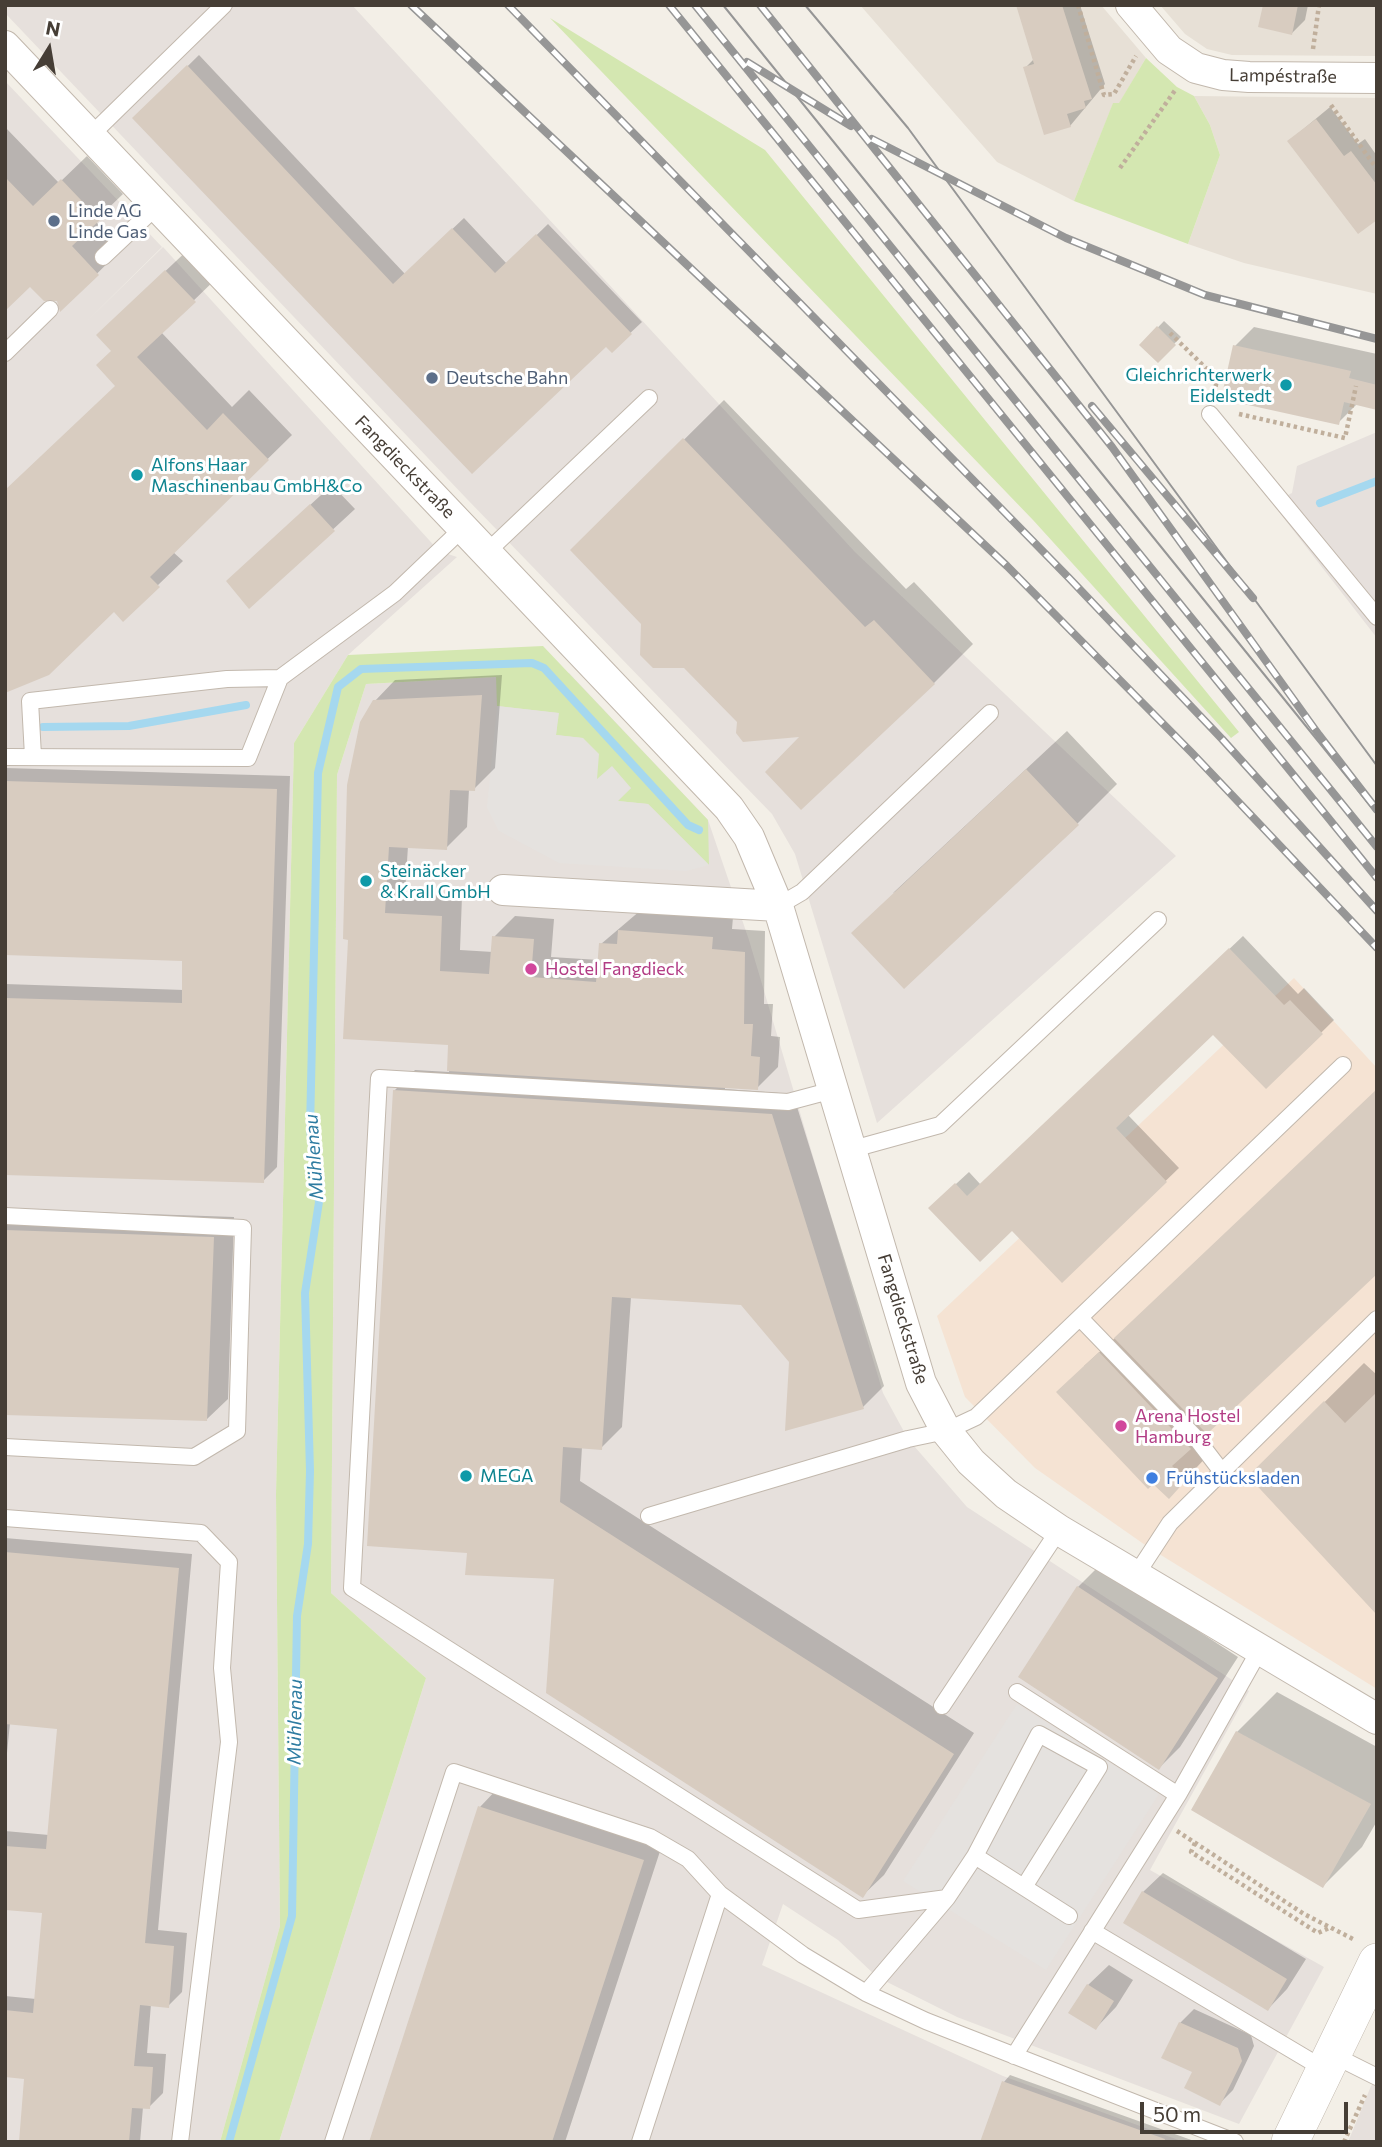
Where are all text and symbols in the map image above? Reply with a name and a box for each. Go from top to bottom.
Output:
north arrow [14,14,84,84]
text: N [44,15,62,41]
street label: Lampéstraße [1229,64,1337,88]
place label: Linde AG Linde Gas [68,200,147,242]
marker: Linde AG Linde Gas [46,213,62,229]
place label: Gleichrichterwerk Eidelstedt [1125,364,1272,406]
place label: Deutsche Bahn [446,367,568,389]
marker: Deutsche Bahn [424,370,440,386]
marker: Gleichrichterwerk Eidelstedt [1278,377,1294,393]
street label: Fangdieckstraße [350,411,460,523]
place label: Alfons Haar Maschinenbau GmbH&Co [151,454,363,496]
marker: Alfons Haar Maschinenbau GmbH&Co [129,467,145,483]
place label: Steinäcker & Krall GmbH [380,860,491,903]
marker: Steinäcker & Krall GmbH [358,873,374,889]
place label: Hostel Fangdieck [545,958,684,980]
marker: Hostel Fangdieck [523,961,539,977]
water label: Mühlenau [300,1113,328,1201]
street label: Fangdieckstraße [873,1251,933,1387]
place label: Arena Hostel Hamburg [1135,1405,1240,1448]
marker: Arena Hostel Hamburg [1113,1418,1129,1434]
place label: MEGA [480,1465,534,1487]
place label: Frühstücksladen [1166,1467,1300,1489]
marker: MEGA [458,1468,474,1484]
marker: Frühstücksladen [1144,1470,1160,1486]
water label: Mühlenau [283,1679,307,1765]
scale bar [1144,2088,1352,2132]
text: 50 m [1153,2101,1201,2126]

